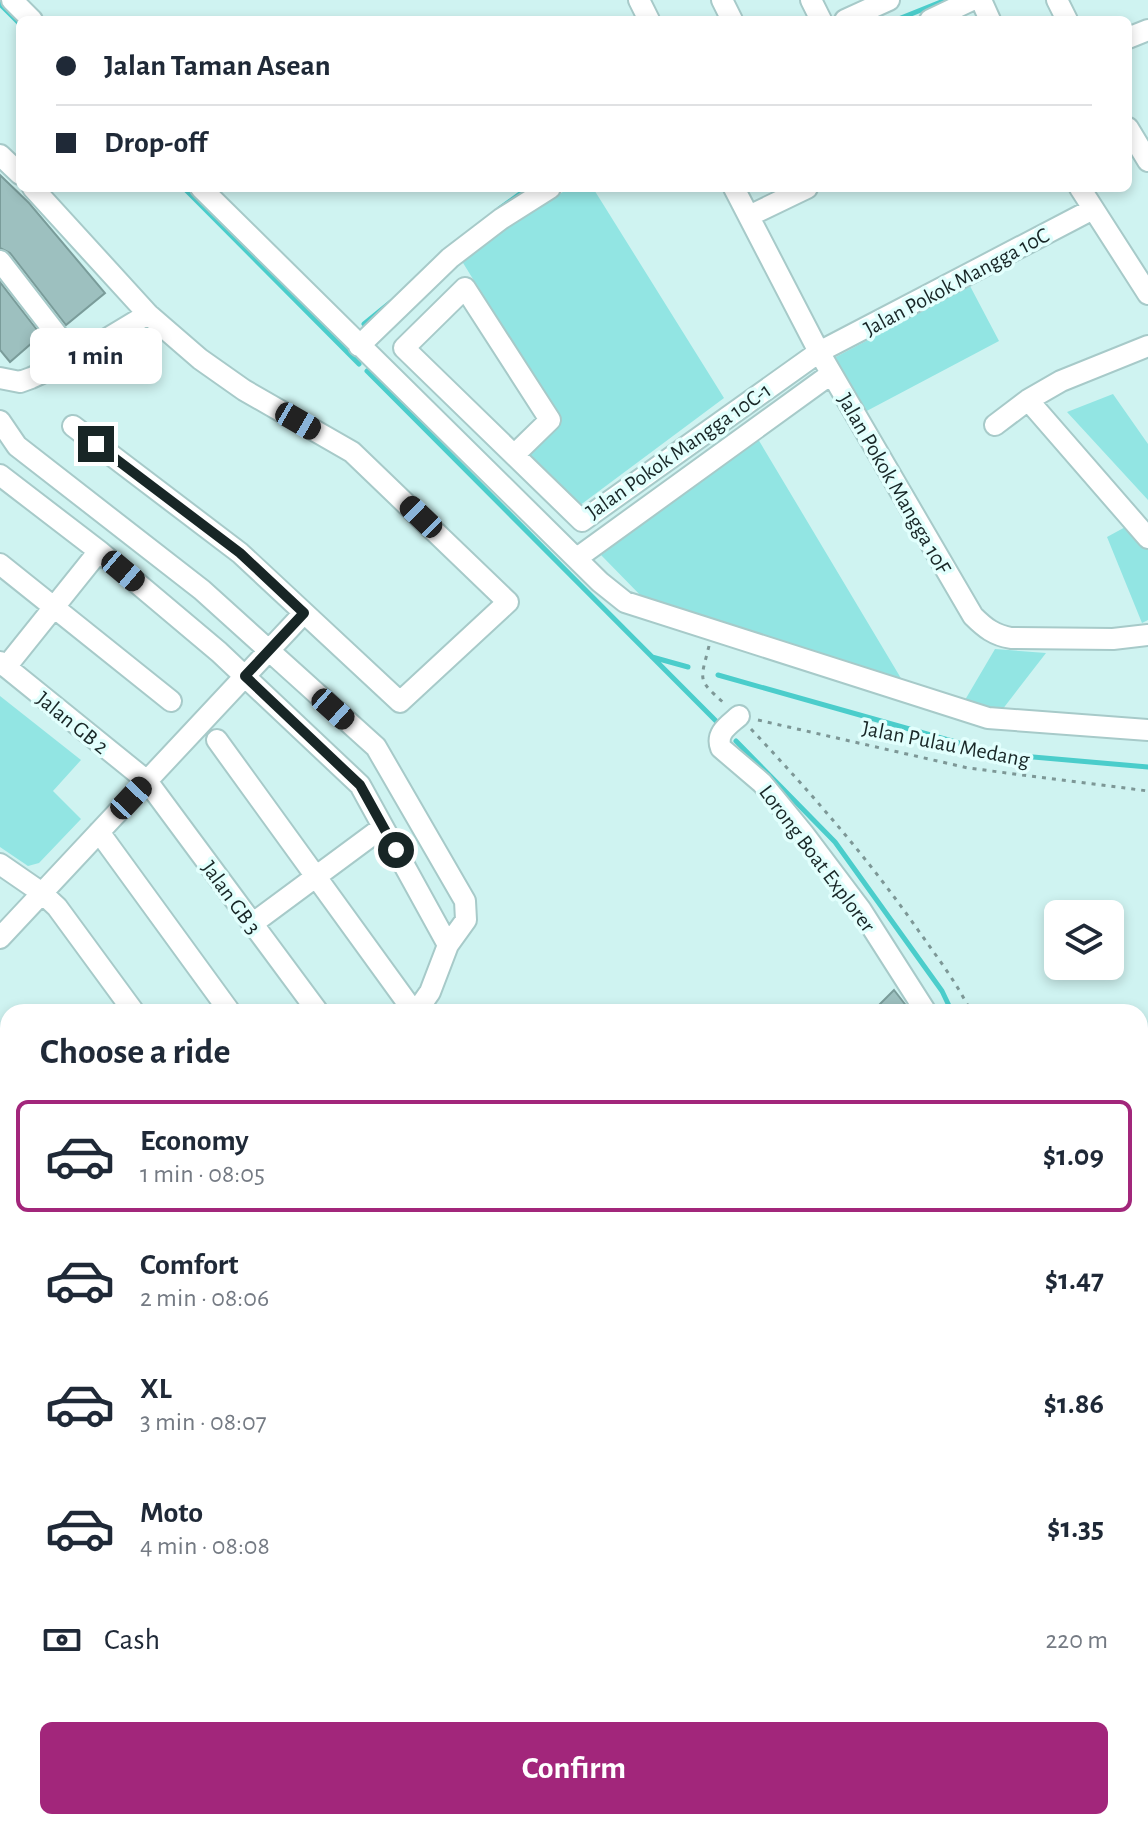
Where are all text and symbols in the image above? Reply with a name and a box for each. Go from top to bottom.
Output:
text: Jalan Taman Asean [104,51,331,81]
text: Drop-off [104,128,207,158]
street label: Jalan Pokok Mangga 10C [860,224,1053,340]
callout: 1 min [30,328,162,384]
text: 1 min [69,343,123,369]
street label: Jalan Pokok Mangga 10C-1 [582,379,775,523]
street label: Jalan Pokok Mangga 10F [833,389,955,578]
car [271,399,325,443]
route end [78,426,114,462]
car [395,492,447,542]
car [97,546,149,596]
car [307,684,359,734]
street label: Jalan GB 2 [32,687,113,758]
street label: Jalan Pulau Medang [860,717,1032,771]
car [106,772,156,824]
street label: Lorong Boat Explorer [755,781,879,936]
route start [378,832,414,868]
street label: Jalan GB 3 [197,857,265,938]
map controls [1044,900,1124,980]
button: layers [1044,900,1124,980]
text: Choose a ride [40,1034,230,1070]
icon: car [44,1120,116,1192]
text: Economy [140,1126,249,1156]
text: $1.09 [1043,1141,1104,1171]
text: 1 min · 08:05 [140,1161,265,1187]
icon: car [44,1244,116,1316]
text: Comfort [140,1250,239,1280]
text: $1.47 [1045,1265,1104,1295]
text: 2 min · 08:06 [140,1285,269,1311]
icon: car [44,1368,116,1440]
text: XL [140,1374,172,1404]
text: $1.86 [1044,1389,1104,1419]
text: 3 min · 08:07 [140,1409,267,1435]
icon: car [44,1492,116,1564]
text: Moto [140,1498,203,1528]
text: $1.35 [1047,1513,1104,1543]
text: 4 min · 08:08 [140,1533,270,1559]
icon: cash [40,1618,84,1662]
text: Cash [104,1625,160,1655]
text: 220 m [1046,1627,1108,1653]
button: Confirm [40,1722,1108,1814]

